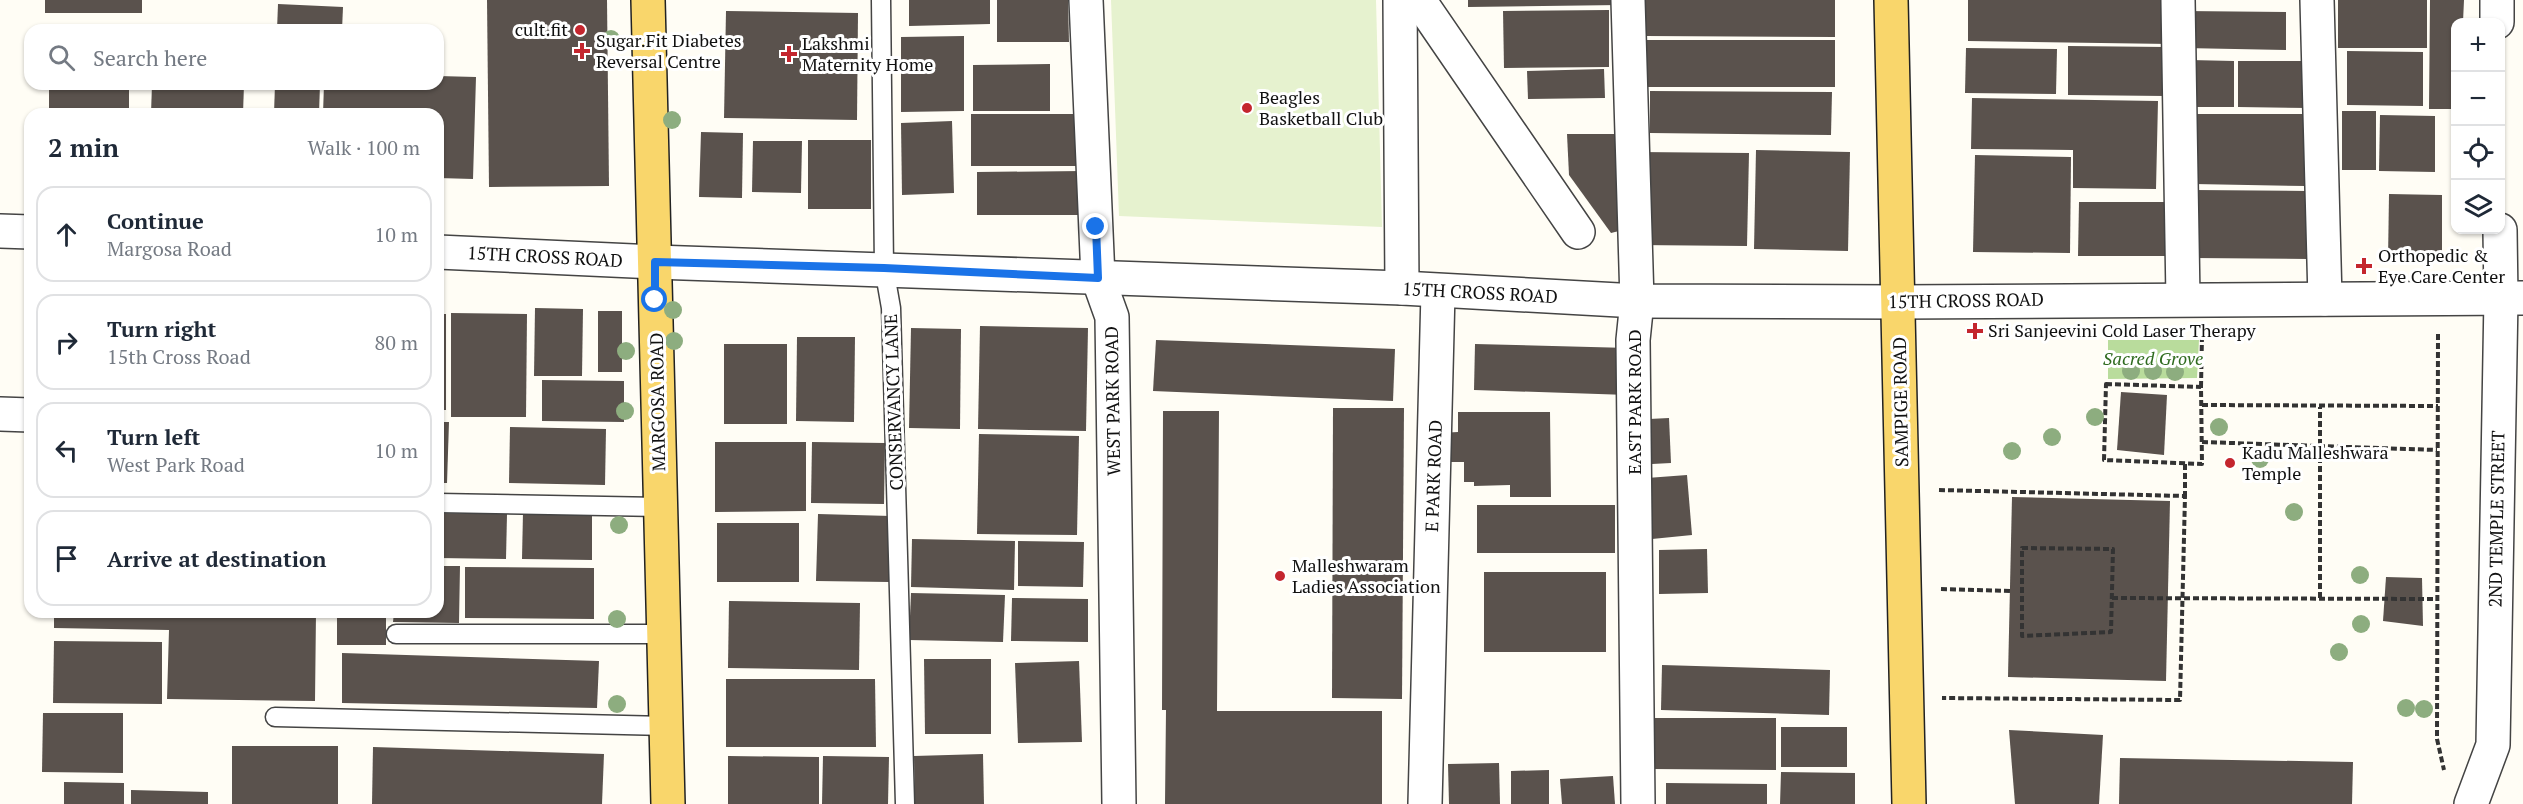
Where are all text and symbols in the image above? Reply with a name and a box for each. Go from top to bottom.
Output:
place label: cult.fit [515,17,568,41]
map controls [2451,18,2505,234]
button: + [2451,18,2505,72]
marker: cult.fit [573,23,587,37]
search box [24,24,444,90]
place label: Sugar.Fit Diabetes Reversal Centre [596,28,742,73]
place label: Lakshmi Maternity Home [802,31,933,76]
icon: search [45,41,78,74]
marker: Sugar.Fit Diabetes Reversal Centre [573,42,591,60]
text: Search here [93,43,207,72]
marker: Lakshmi Maternity Home [780,45,798,63]
button: − [2451,72,2505,126]
place label: Beagles Basketball Club [1259,85,1383,130]
marker: Beagles Basketball Club [1240,101,1254,115]
button: locate [2451,126,2505,180]
text: 2 min [48,130,119,164]
text: Walk · 100 m [308,134,420,161]
button: layers [2451,180,2505,234]
text: Continue [107,206,204,235]
route end [1082,213,1108,239]
icon: ahead [50,218,83,251]
text: 10 m [375,221,418,248]
text: Margosa Road [107,235,232,262]
street label: 15TH CROSS ROAD [467,240,623,272]
place label: Orthopedic & Eye Care Center [2378,243,2505,288]
marker: Orthopedic & Eye Care Center [2355,257,2373,275]
street label: 15TH CROSS ROAD [1402,276,1558,308]
route start [641,286,667,312]
street label: 15TH CROSS ROAD [1888,287,2044,313]
street label: CONSERVANCY LANE [878,313,908,491]
text: Turn right [107,314,216,343]
place label: Sri Sanjeevini Cold Laser Therapy [1988,318,2256,342]
marker: Sri Sanjeevini Cold Laser Therapy [1966,322,1984,340]
icon: right [50,326,83,359]
street label: WEST PARK ROAD [1099,326,1125,476]
text: 80 m [375,329,418,356]
street label: EAST PARK ROAD [1622,329,1646,475]
street label: MARGOSA ROAD [644,332,670,472]
street label: SAMPIGE ROAD [1887,337,1913,467]
text: 15th Cross Road [107,343,251,370]
park label: Sacred Grove [2103,346,2203,370]
street label: E PARK ROAD [1419,419,1447,533]
text: Turn left [107,422,200,451]
street label: 2ND TEMPLE STREET [2482,430,2510,608]
icon: left [50,434,83,467]
text: 10 m [375,437,418,464]
place label: Kadu Malleshwara Temple [2242,440,2389,485]
text: West Park Road [107,451,245,478]
marker: Kadu Malleshwara Temple [2223,456,2237,470]
icon: arrive [50,542,83,575]
text: Arrive at destination [107,544,326,573]
place label: Malleshwaram Ladies Association [1292,553,1441,598]
marker: Malleshwaram Ladies Association [1273,569,1287,583]

